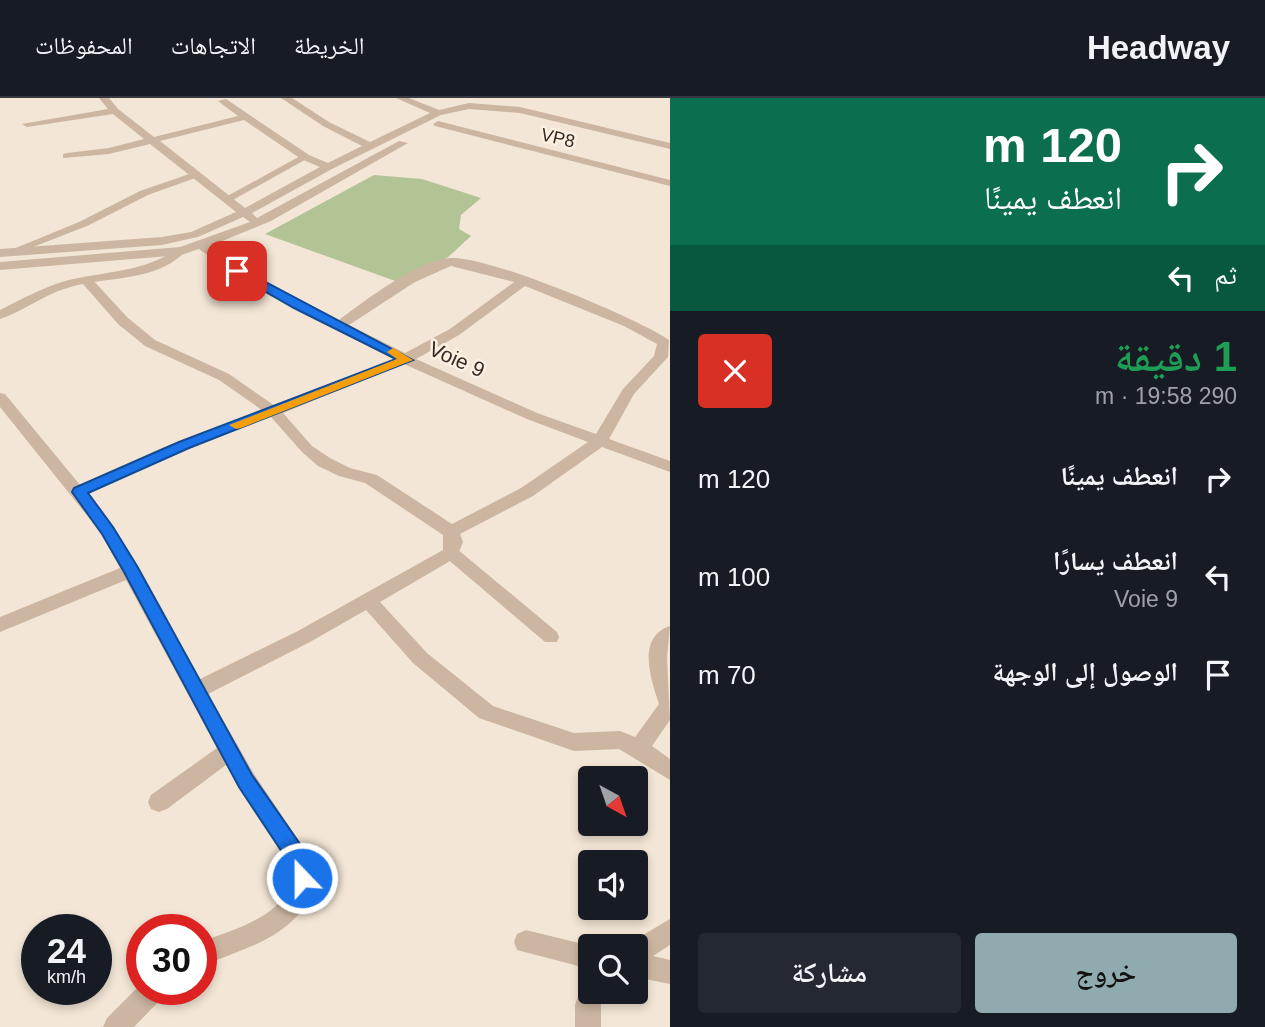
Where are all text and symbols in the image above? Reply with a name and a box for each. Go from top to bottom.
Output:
text: Headway [1087,29,1230,66]
text: المحفوظات [35,32,133,59]
text: الاتجاهات [171,32,256,59]
text: الخريطة [294,32,365,59]
text: 120 m [983,118,1122,172]
street label: VP8 [539,124,577,152]
icon: right [1146,126,1237,217]
text: انعطف يمينًا [984,180,1122,216]
pin [207,241,267,301]
icon: arrive [218,252,256,290]
icon: left [1162,259,1200,297]
text: ثم [1214,260,1237,290]
text: 1 دقيقة [1115,333,1237,380]
button: close [698,334,772,408]
street label: Voie 9 [426,337,488,381]
text: 290 m · 19:58 [1095,383,1237,409]
icon: right [1199,460,1237,498]
text: انعطف يمينًا [1061,461,1178,491]
text: 120 m [698,464,770,494]
text: انعطف يسارًا [1053,546,1178,576]
icon: left [1199,558,1237,596]
text: 100 m [698,562,770,592]
text: Voie 9 [1114,586,1178,612]
icon: arrive [1199,656,1237,694]
text: الوصول إلى الوجهة [993,657,1178,687]
text: 70 m [698,660,756,690]
north arrow [578,766,648,836]
map controls [578,766,648,1004]
position arrow [265,841,339,915]
button: sound [578,850,648,920]
speed limit sign: 30 [126,914,217,1005]
text: 24 [47,931,86,970]
button: مشاركة [698,933,961,1013]
button: خروج [975,933,1237,1013]
button: search [578,934,648,1004]
text: km/h [47,967,86,987]

